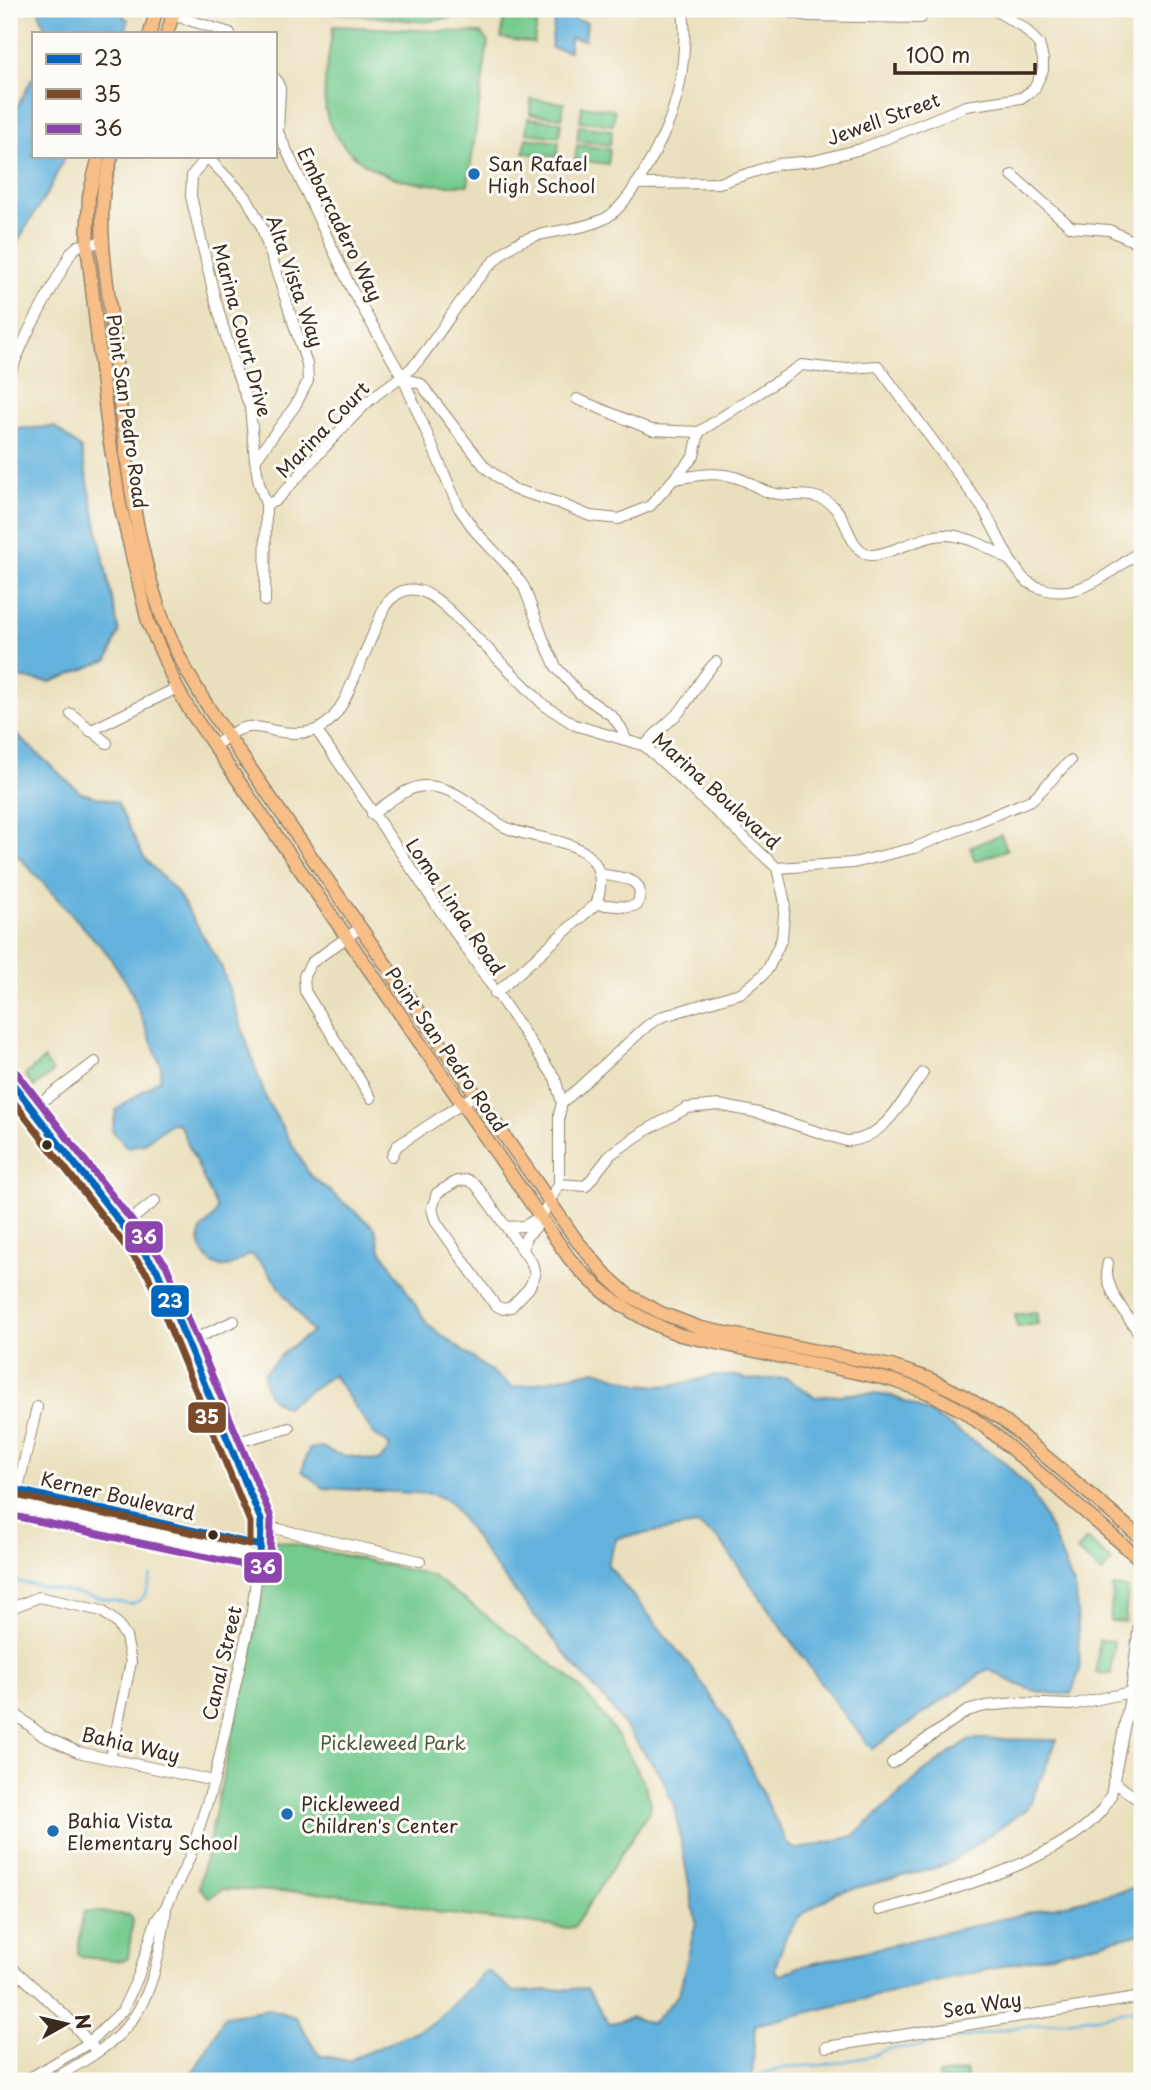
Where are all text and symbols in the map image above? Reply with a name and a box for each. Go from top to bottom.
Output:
legend [32,32,276,158]
scale bar [895,32,1036,76]
text: 100 m [906,38,970,70]
text: 23 [94,41,122,73]
text: 35 [94,77,121,109]
street label: Jewell Street [823,85,944,151]
text: 36 [94,111,123,143]
street label: Embarcadero Way [291,142,391,306]
place label: San Rafael High School [488,149,595,199]
marker: San Rafael High School [466,166,482,182]
street label: Alta Vista Way [260,211,332,351]
street label: Marina Court Drive [206,240,280,420]
street label: Point San Pedro Road [101,312,155,510]
street label: Marina Court [269,374,375,483]
street label: Marina Boulevard [647,725,787,855]
street label: Loma Linda Road [400,832,512,980]
street label: Point San Pedro Road [379,961,515,1137]
unlabelled marker [40,1138,54,1152]
line badge: 36 [124,1220,164,1254]
text: 36 [131,1222,157,1250]
line badge: 23 [150,1284,190,1318]
text: 23 [157,1286,183,1314]
line badge: 35 [187,1401,227,1434]
text: 35 [195,1402,219,1430]
street label: Kerner Boulevard [38,1464,198,1526]
unlabelled marker [206,1528,220,1542]
line badge: 36 [243,1551,283,1584]
text: 36 [250,1552,276,1580]
street label: Canal Street [194,1603,248,1723]
street label: Bahia Way [79,1719,183,1769]
park label: Pickleweed Park [320,1728,467,1756]
place label: Pickleweed Children's Center [301,1789,458,1839]
place label: Bahia Vista Elementary School [67,1806,238,1856]
marker: Pickleweed Children's Center [279,1806,295,1822]
marker: Bahia Vista Elementary School [45,1823,61,1839]
street label: Sea Way [941,1984,1023,2024]
north arrow [32,1988,102,2058]
text: N [69,2012,99,2031]

